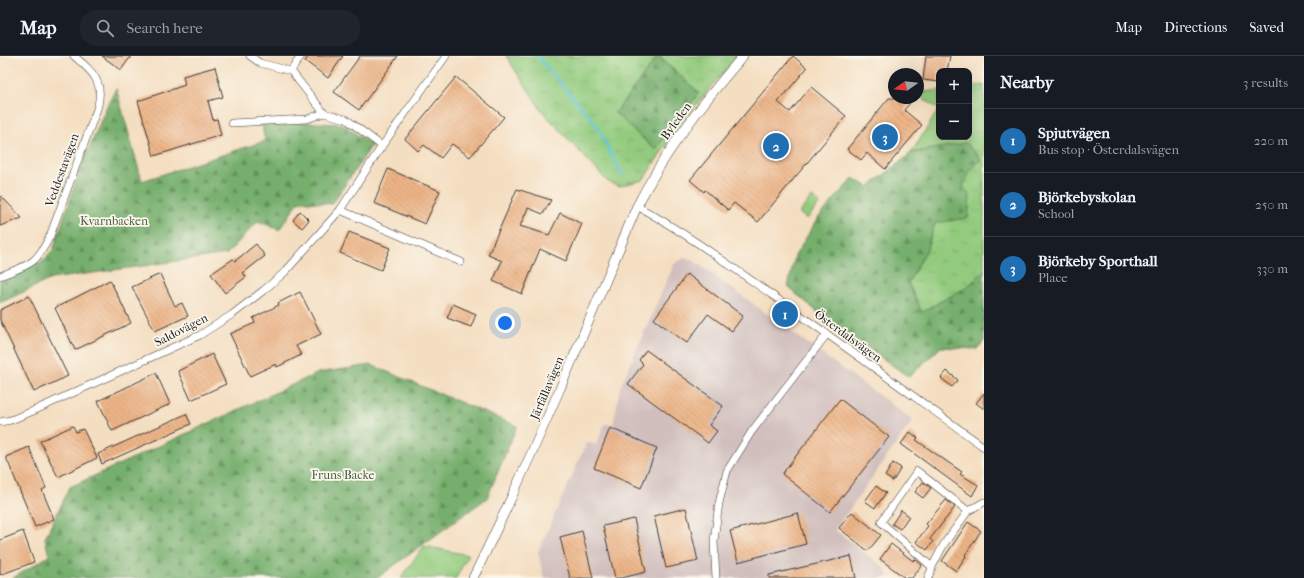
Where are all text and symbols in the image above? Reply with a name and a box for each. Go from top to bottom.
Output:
search box [80,10,360,46]
text: Map [20,17,56,39]
icon: search [94,17,116,39]
text: Search here [126,19,203,37]
text: Map [1115,19,1142,36]
text: Directions [1164,19,1227,36]
text: Saved [1249,19,1284,36]
north arrow [888,68,924,104]
map controls [936,68,972,140]
button: + [936,68,972,104]
text: Nearby [1000,72,1054,92]
text: 3 results [1243,75,1288,90]
street label: Byleden [658,100,694,142]
button: − [936,104,972,140]
pin: 3 [872,122,898,152]
text: Spjutvägen [1038,124,1110,142]
street label: Veddestavägen [42,131,82,209]
pin: 2 [763,131,789,161]
text: 1 [1011,133,1015,148]
text: 220 m [1254,133,1288,148]
text: Bus stop · Österdalsvägen [1038,142,1179,157]
text: Björkebyskolan [1038,188,1136,206]
text: 2 [1010,197,1016,212]
text: 250 m [1255,197,1288,212]
text: School [1038,206,1074,221]
park label: Kvarnbacken [80,214,148,228]
text: Björkeby Sporthall [1038,252,1158,270]
text: 3 [1010,261,1016,276]
text: 330 m [1257,261,1288,276]
text: Place [1038,270,1068,285]
pin: 1 [772,299,798,329]
street label: Österdalsvägen [812,306,885,365]
street label: Saldovägen [152,311,210,349]
your location [495,313,515,333]
street label: Järfällavägen [527,354,567,423]
park label: Fruns Backe [312,468,375,482]

